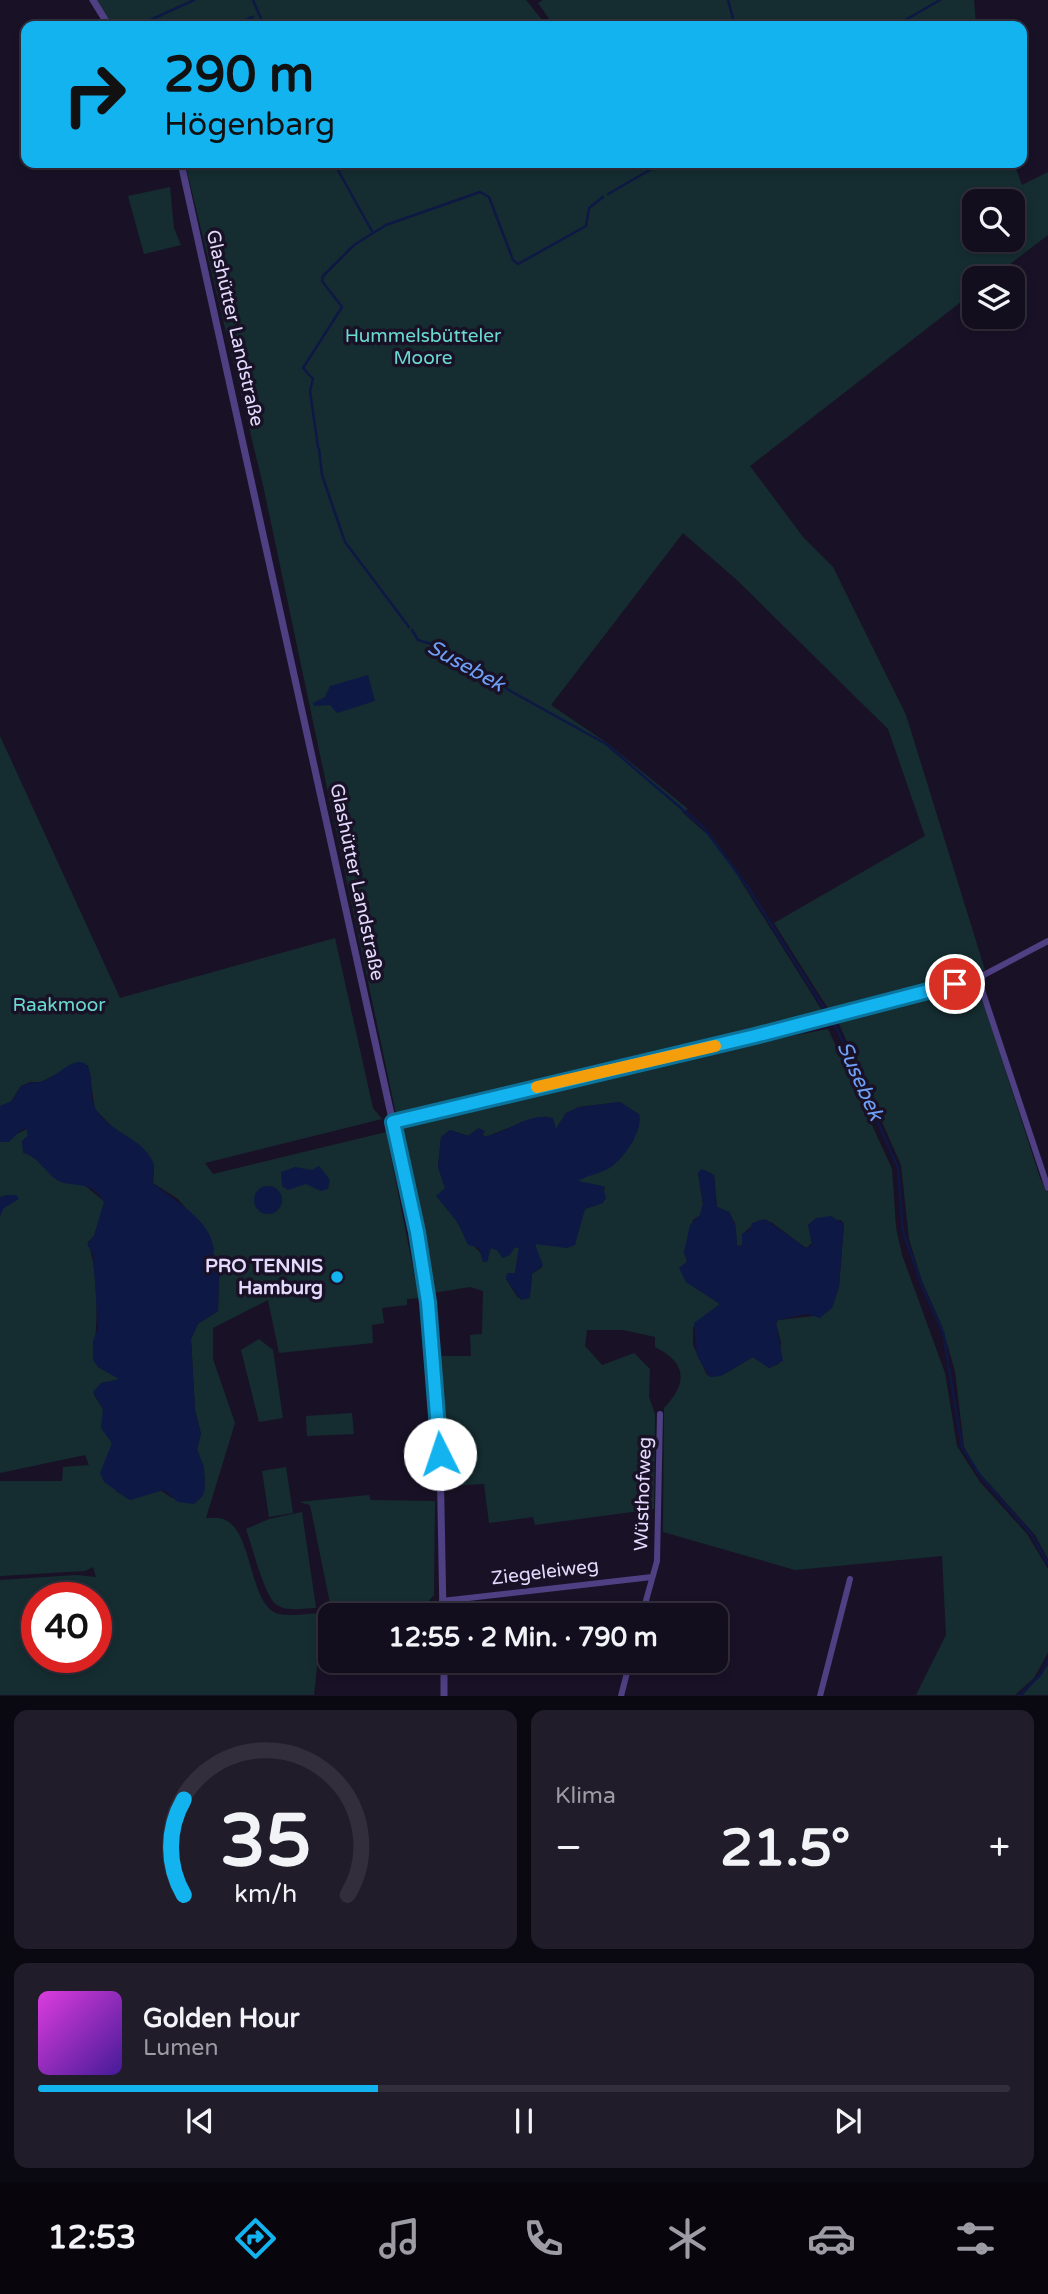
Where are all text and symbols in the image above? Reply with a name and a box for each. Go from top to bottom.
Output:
text: 290 m [164,46,314,105]
icon: right [49,49,140,140]
text: Högenbarg [164,106,335,144]
map controls [962,189,1025,329]
button: search [962,189,1025,252]
street label: Glashütter Landstraße [202,228,268,428]
button: layers [962,266,1025,329]
park label: Hummelsbütteler Moore [345,325,502,369]
water label: Susebek [423,635,510,698]
street label: Glashütter Landstraße [325,781,389,983]
pin [925,954,985,1014]
icon: arrive [936,965,974,1003]
park label: Raakmoor [12,994,106,1016]
water label: Susebek [831,1038,889,1126]
place label: PRO TENNIS Hamburg [205,1255,323,1300]
marker: PRO TENNIS Hamburg [329,1269,345,1285]
position arrow [403,1417,477,1491]
street label: Wüsthofweg [630,1437,656,1551]
street label: Ziegeleiweg [490,1554,600,1590]
speed limit sign: 40 [21,1582,112,1673]
text: 12:55 · 2 Min. · 790 m [388,1622,658,1653]
text: Klima [555,1782,616,1810]
text: 35 [220,1799,311,1887]
text: 21.5° [720,1817,850,1880]
text: − [555,1825,582,1871]
text: + [989,1825,1010,1871]
text: km/h [234,1879,297,1909]
text: Golden Hour [143,2003,300,2034]
text: Lumen [143,2034,218,2062]
icon: previous [181,2102,219,2140]
icon: pause [505,2102,543,2140]
icon: next [829,2102,867,2140]
icon: directions [231,2214,280,2263]
icon: music [375,2214,424,2263]
icon: phone [519,2214,568,2263]
icon: climate [663,2214,712,2263]
icon: car [807,2214,856,2263]
icon: filters [951,2214,1000,2263]
text: 12:53 [48,2219,136,2257]

